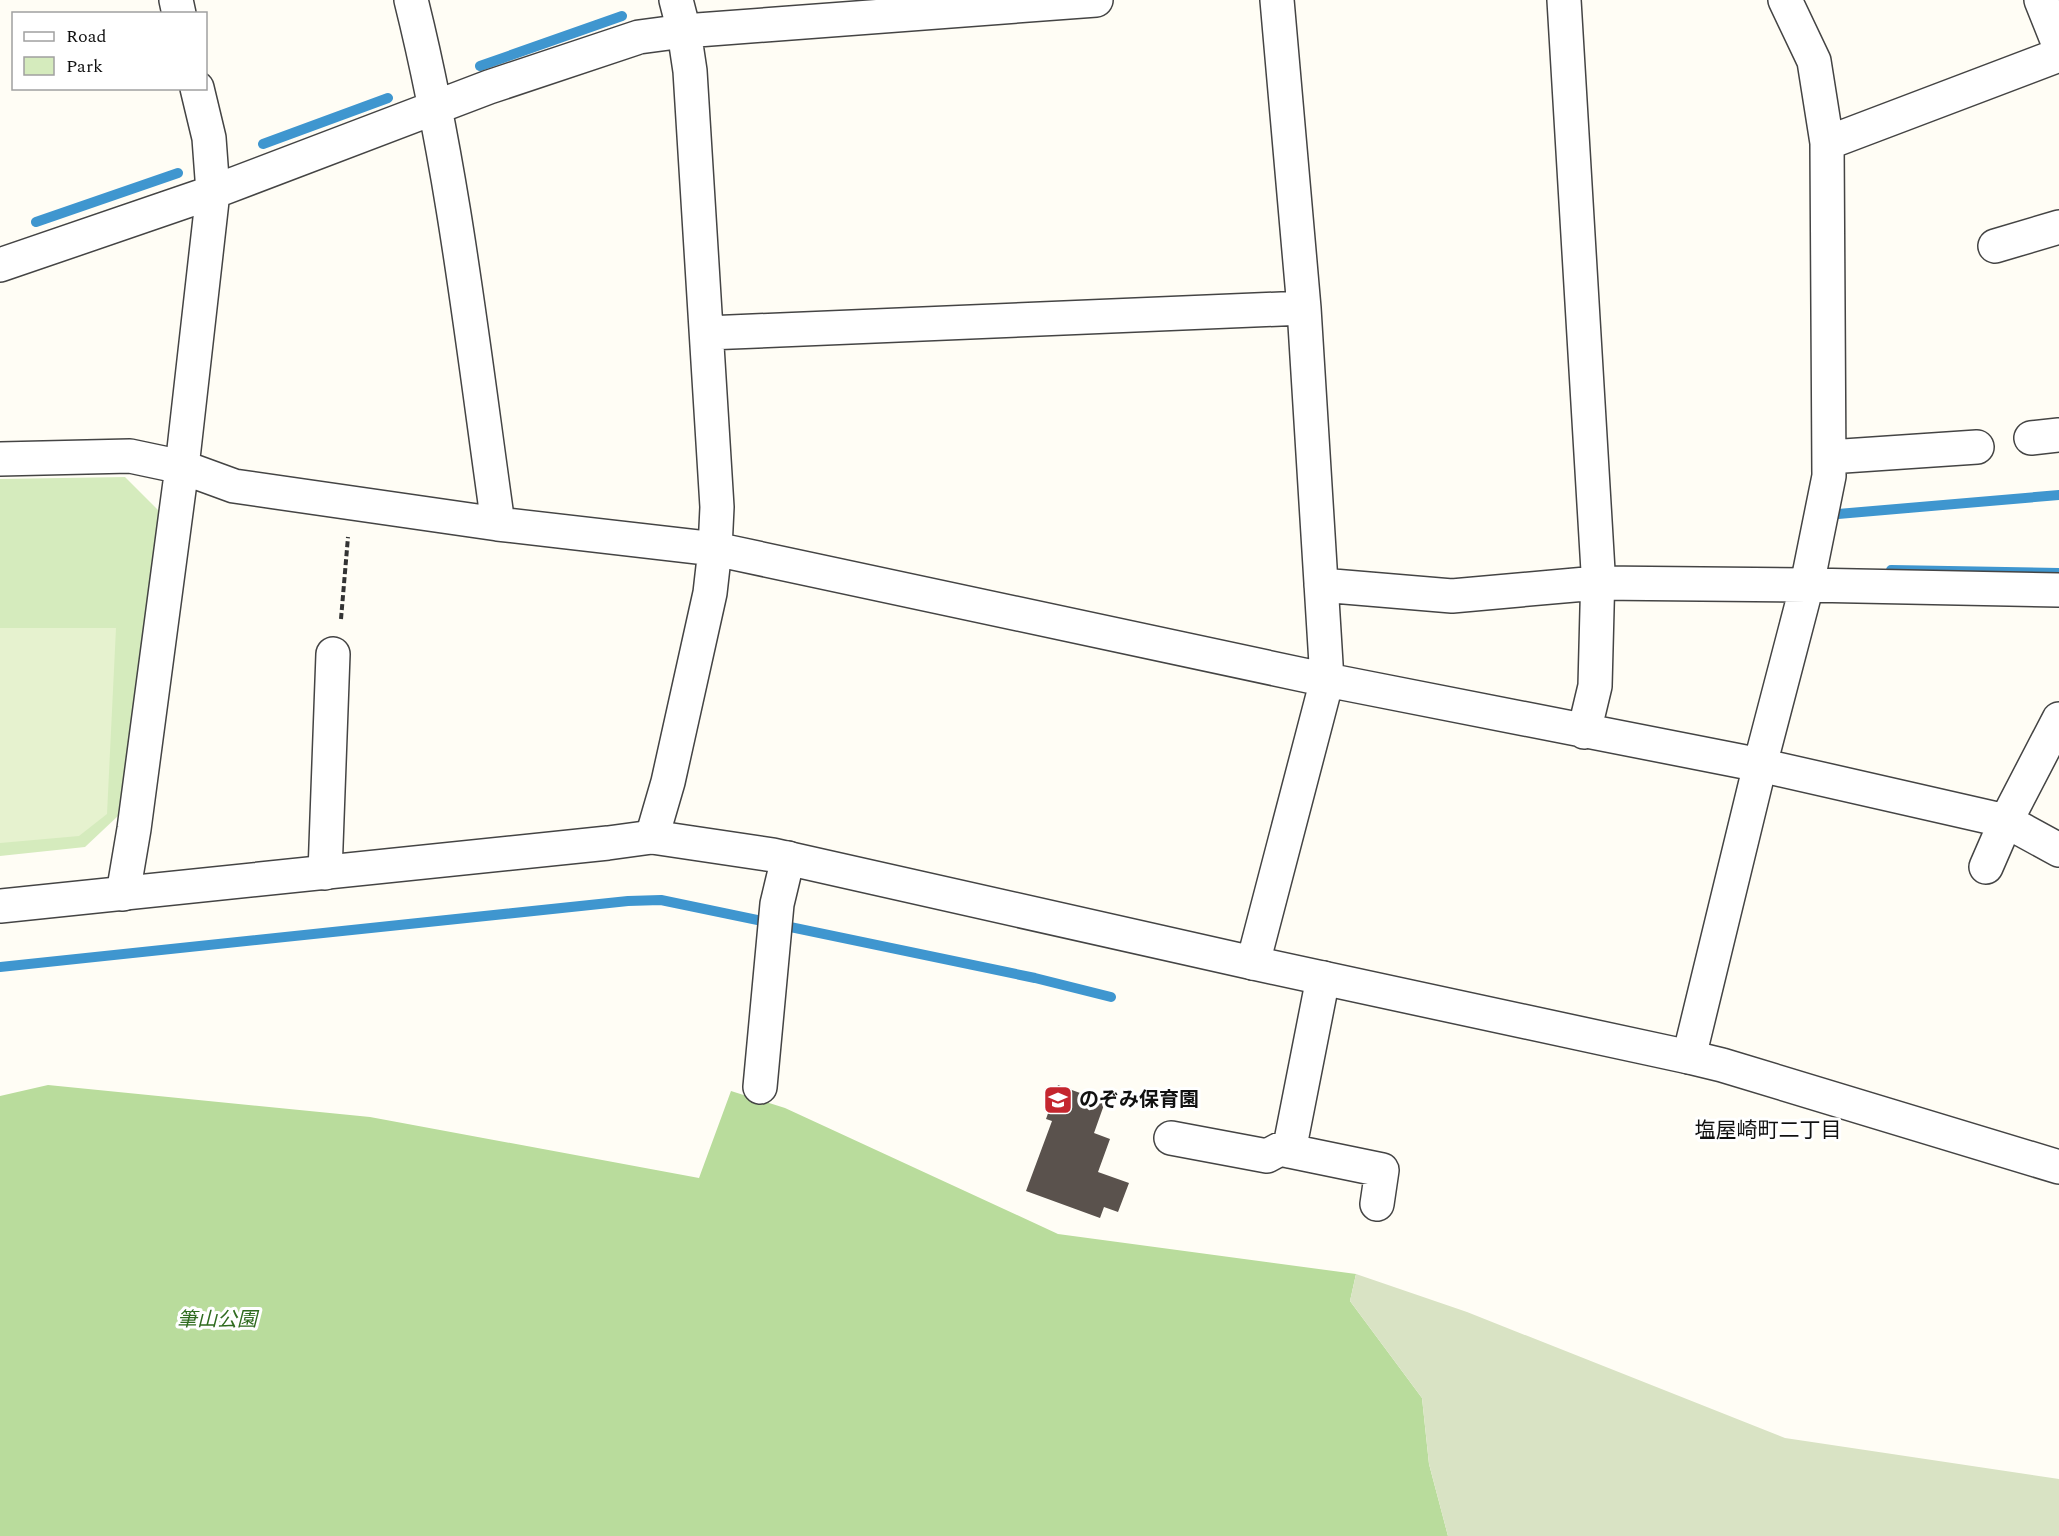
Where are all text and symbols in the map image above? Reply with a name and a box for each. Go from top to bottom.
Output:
legend [12,12,207,90]
text: Road [66,23,107,50]
text: Park [66,53,103,80]
school or university icon: のぞみ保育園 [1042,1084,1074,1116]
place label: のぞみ保育園 [1079,1085,1199,1115]
district label: 塩屋崎町二丁目 [1695,1115,1842,1147]
park label: 筆山公園 [177,1305,260,1335]

